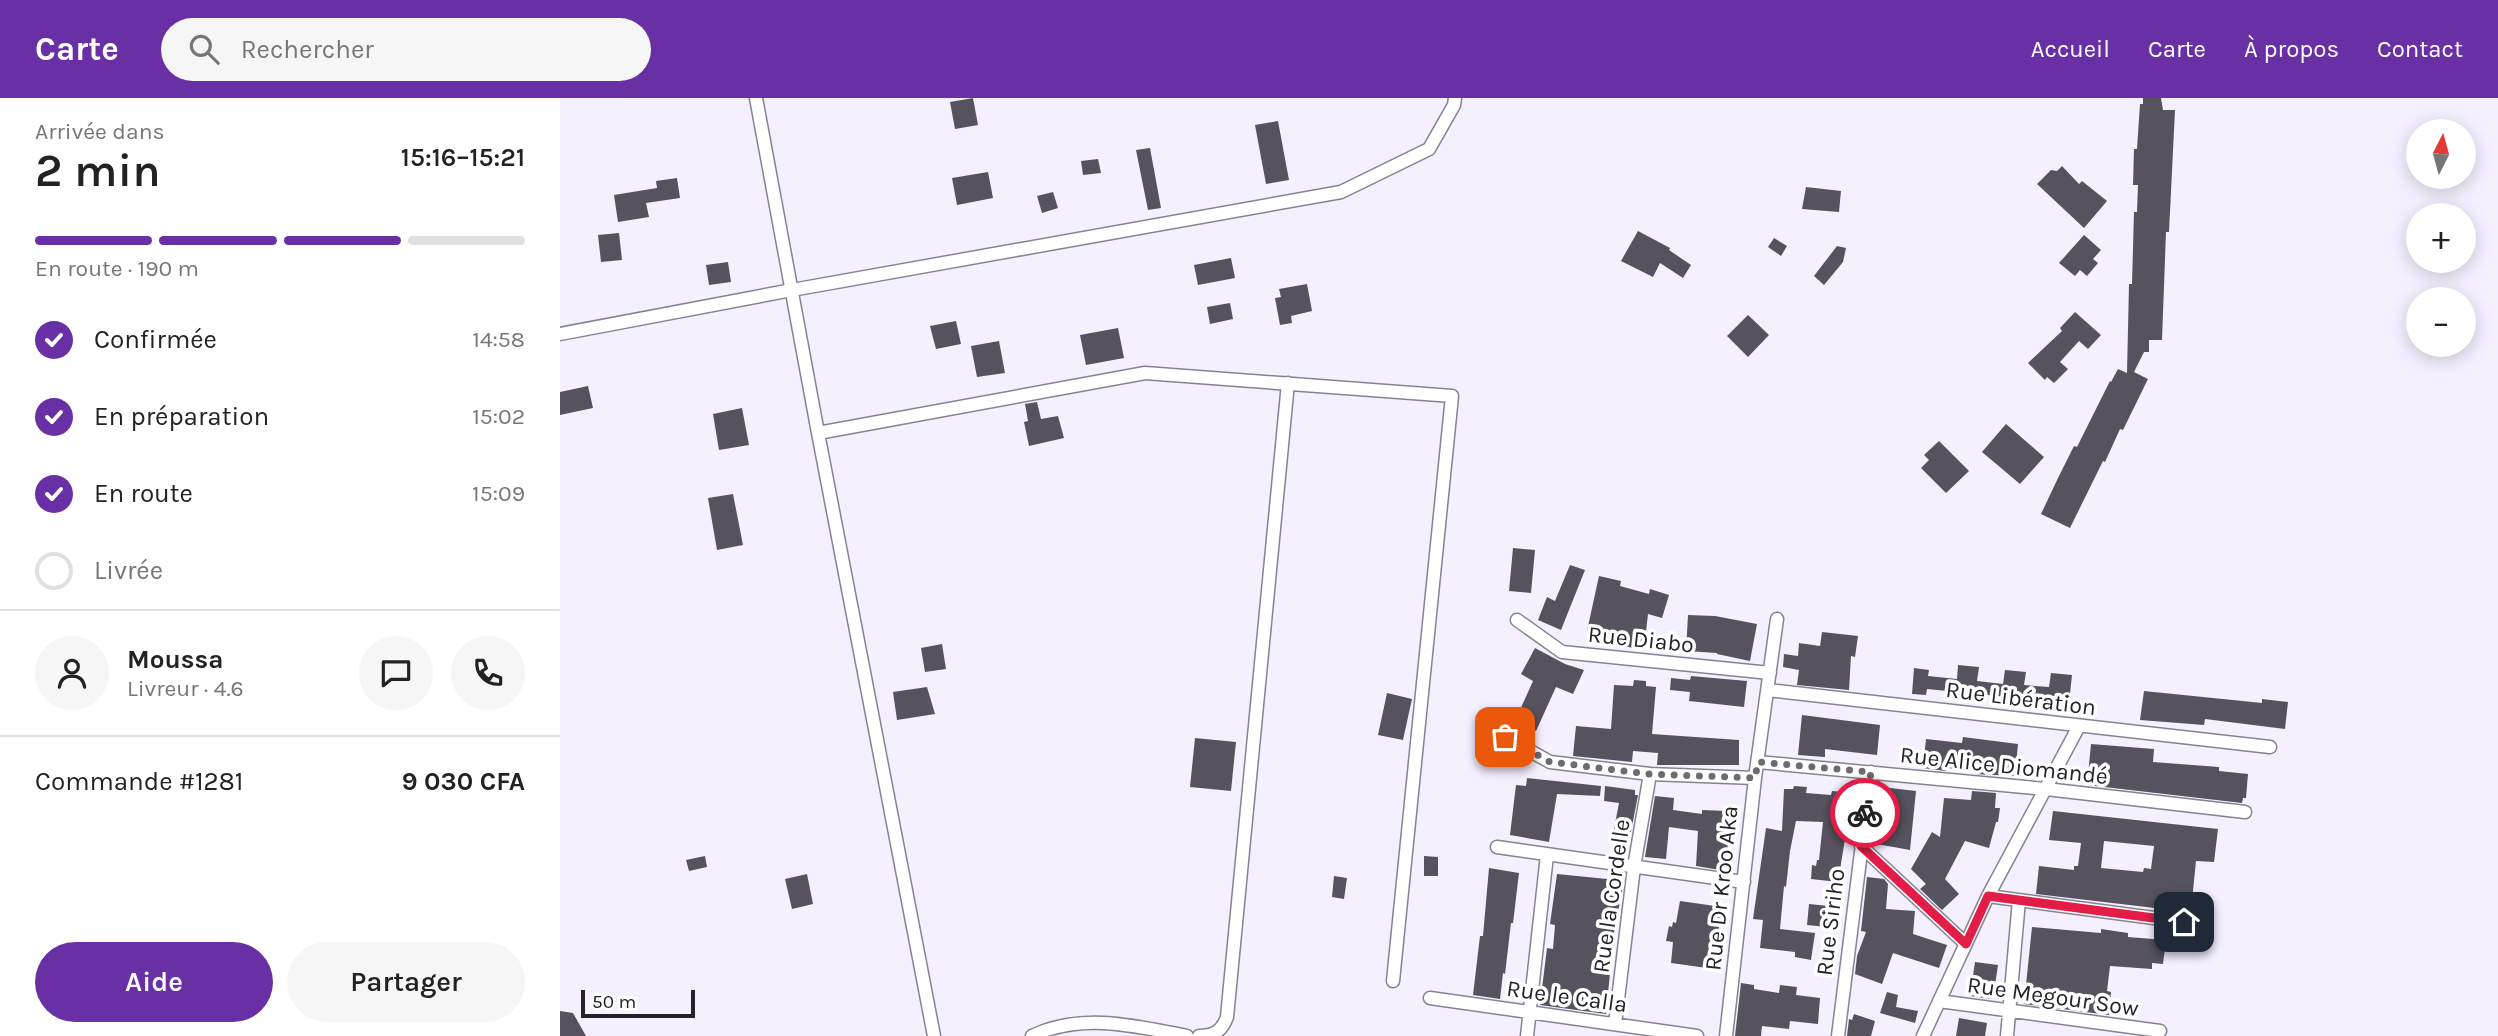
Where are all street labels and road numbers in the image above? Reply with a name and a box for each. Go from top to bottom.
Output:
street label: Rue Diabo [1587,621,1695,658]
street label: Rue Libération [1944,676,2098,721]
street label: Rue Alice Diomandé [1899,741,2109,790]
street label: Rue Dr Kroo Aka [1699,804,1744,972]
street label: Rue la Cordelle [1587,817,1636,975]
street label: Rue Siriho [1811,867,1850,977]
street label: Rue Megour Sow [1965,971,2141,1022]
street label: Rue le Calla [1505,975,1629,1018]

